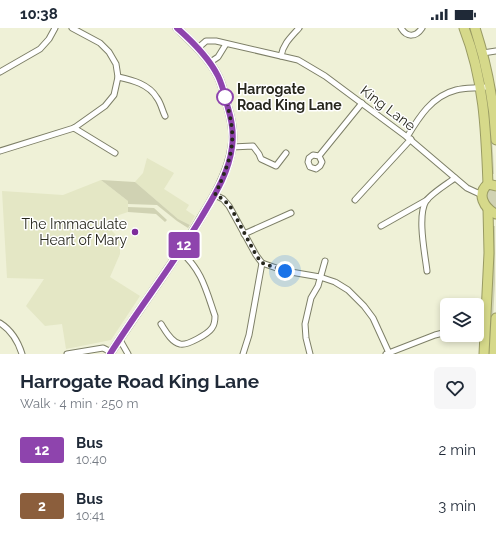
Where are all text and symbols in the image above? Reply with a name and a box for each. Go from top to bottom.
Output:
text: 10:38 [20,5,58,23]
place label: Harrogate Road King Lane [237,81,342,113]
street label: King Lane [357,82,419,134]
marker: Harrogate Road King Lane [216,88,234,106]
place label: The Immaculate Heart of Mary [22,216,127,248]
marker: The Immaculate Heart of Mary [130,227,140,237]
line badge: 12 [166,232,202,258]
text: 12 [177,237,191,253]
your location [275,261,295,281]
map controls [440,298,484,342]
button: layers [440,298,484,342]
button: heart [434,367,476,409]
text: Harrogate Road King Lane [20,370,259,392]
text: Walk · 4 min · 250 m [20,396,138,411]
text: Bus [76,434,103,452]
text: 2 min [439,441,476,459]
text: 12 [35,442,49,458]
text: 10:40 [76,452,107,467]
text: Bus [76,490,103,508]
text: 3 min [438,497,476,515]
text: 2 [38,498,46,514]
text: 10:41 [76,508,105,523]

